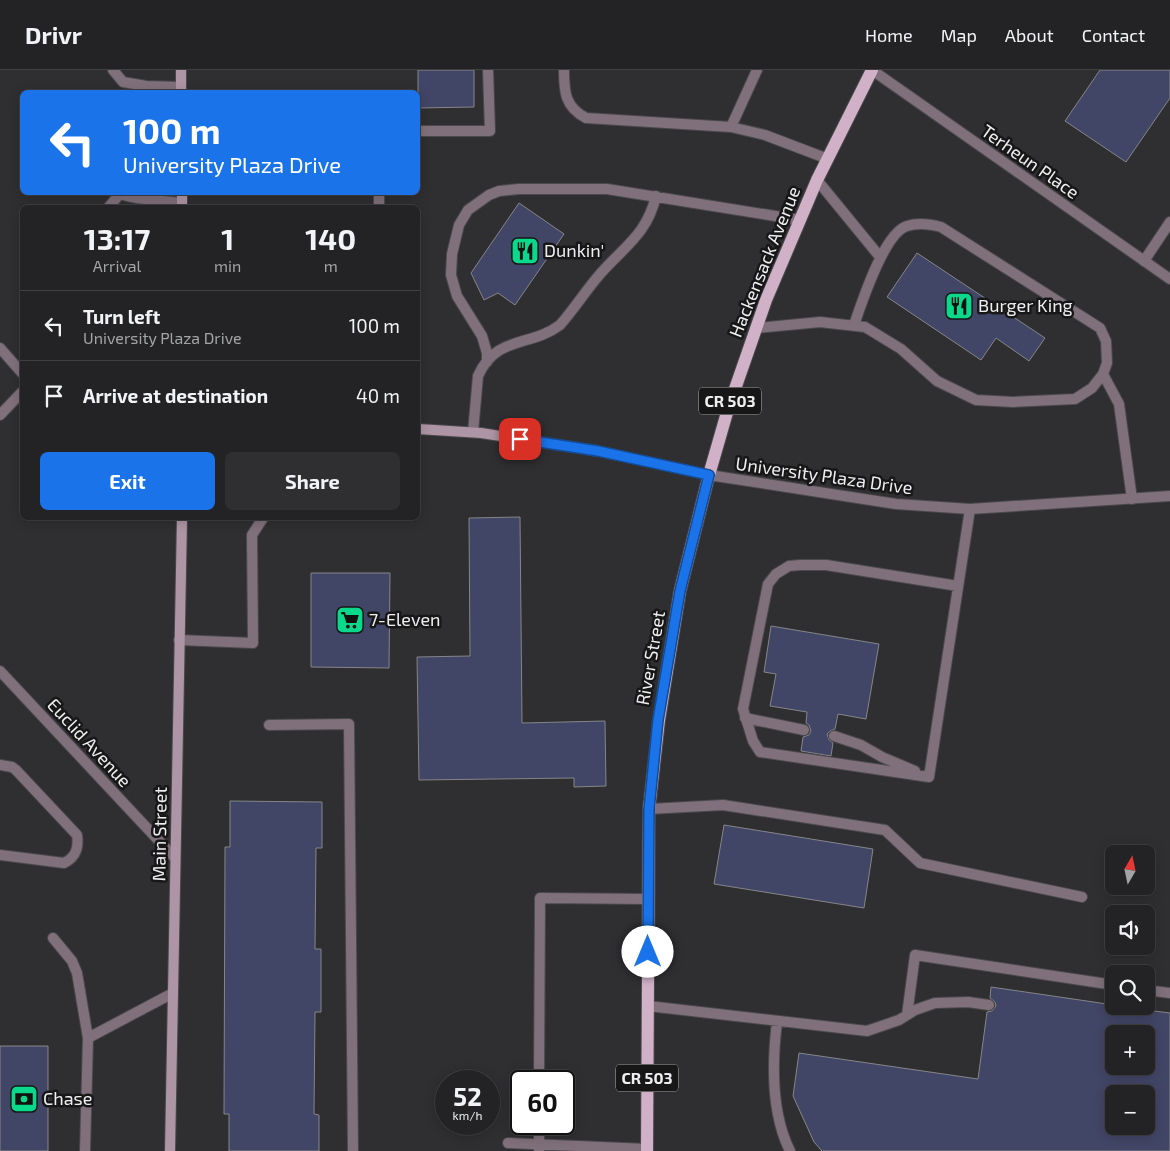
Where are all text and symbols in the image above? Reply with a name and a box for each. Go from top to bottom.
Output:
text: Drivr [25,20,82,49]
text: Home [865,24,913,46]
text: Map [941,24,977,46]
text: About [1005,24,1054,46]
text: Contact [1082,24,1145,46]
text: 100 m [123,109,221,151]
icon: left [40,110,105,175]
street label: Terheun Place [977,119,1084,203]
text: University Plaza Drive [123,151,341,177]
street label: Hackensack Avenue [724,183,804,340]
text: 13:17 [84,220,150,256]
text: 1 [221,220,234,256]
text: 140 [305,220,356,256]
restaurant icon: Dunkin' [510,236,540,266]
place label: Dunkin' [544,239,604,261]
text: Arrival [93,256,141,275]
text: min [214,256,241,275]
text: m [324,256,338,275]
restaurant icon: Burger King [944,291,974,321]
place label: Burger King [978,294,1073,316]
text: Turn left [83,305,160,328]
icon: left [40,312,68,340]
text: 100 m [349,314,400,337]
text: University Plaza Drive [83,328,242,347]
icon: arrive [40,382,68,410]
text: Arrive at destination [83,384,268,407]
text: 40 m [356,384,400,407]
road number: CR 503 [699,388,761,414]
pin [499,418,541,460]
icon: arrive [506,425,534,453]
button: Exit [40,452,215,510]
button: Share [225,452,400,510]
street label: University Plaza Drive [734,452,914,498]
supermarket icon: 7-Eleven [335,605,365,635]
place label: 7-Eleven [369,608,441,630]
street label: River Street [631,609,669,707]
street label: Euclid Avenue [43,693,136,791]
street label: Main Street [147,786,171,881]
north arrow [1105,845,1155,895]
map controls [1105,845,1155,1135]
button: sound [1105,905,1155,955]
position arrow [621,925,673,977]
button: search [1105,965,1155,1015]
button: + [1105,1025,1155,1075]
road number: CR 503 [616,1064,678,1091]
speed limit sign: 60 [510,1070,575,1135]
text: 52 [453,1081,482,1111]
bank icon: Chase [9,1084,39,1114]
button: − [1105,1085,1155,1135]
place label: Chase [43,1087,92,1109]
text: km/h [453,1108,482,1122]

